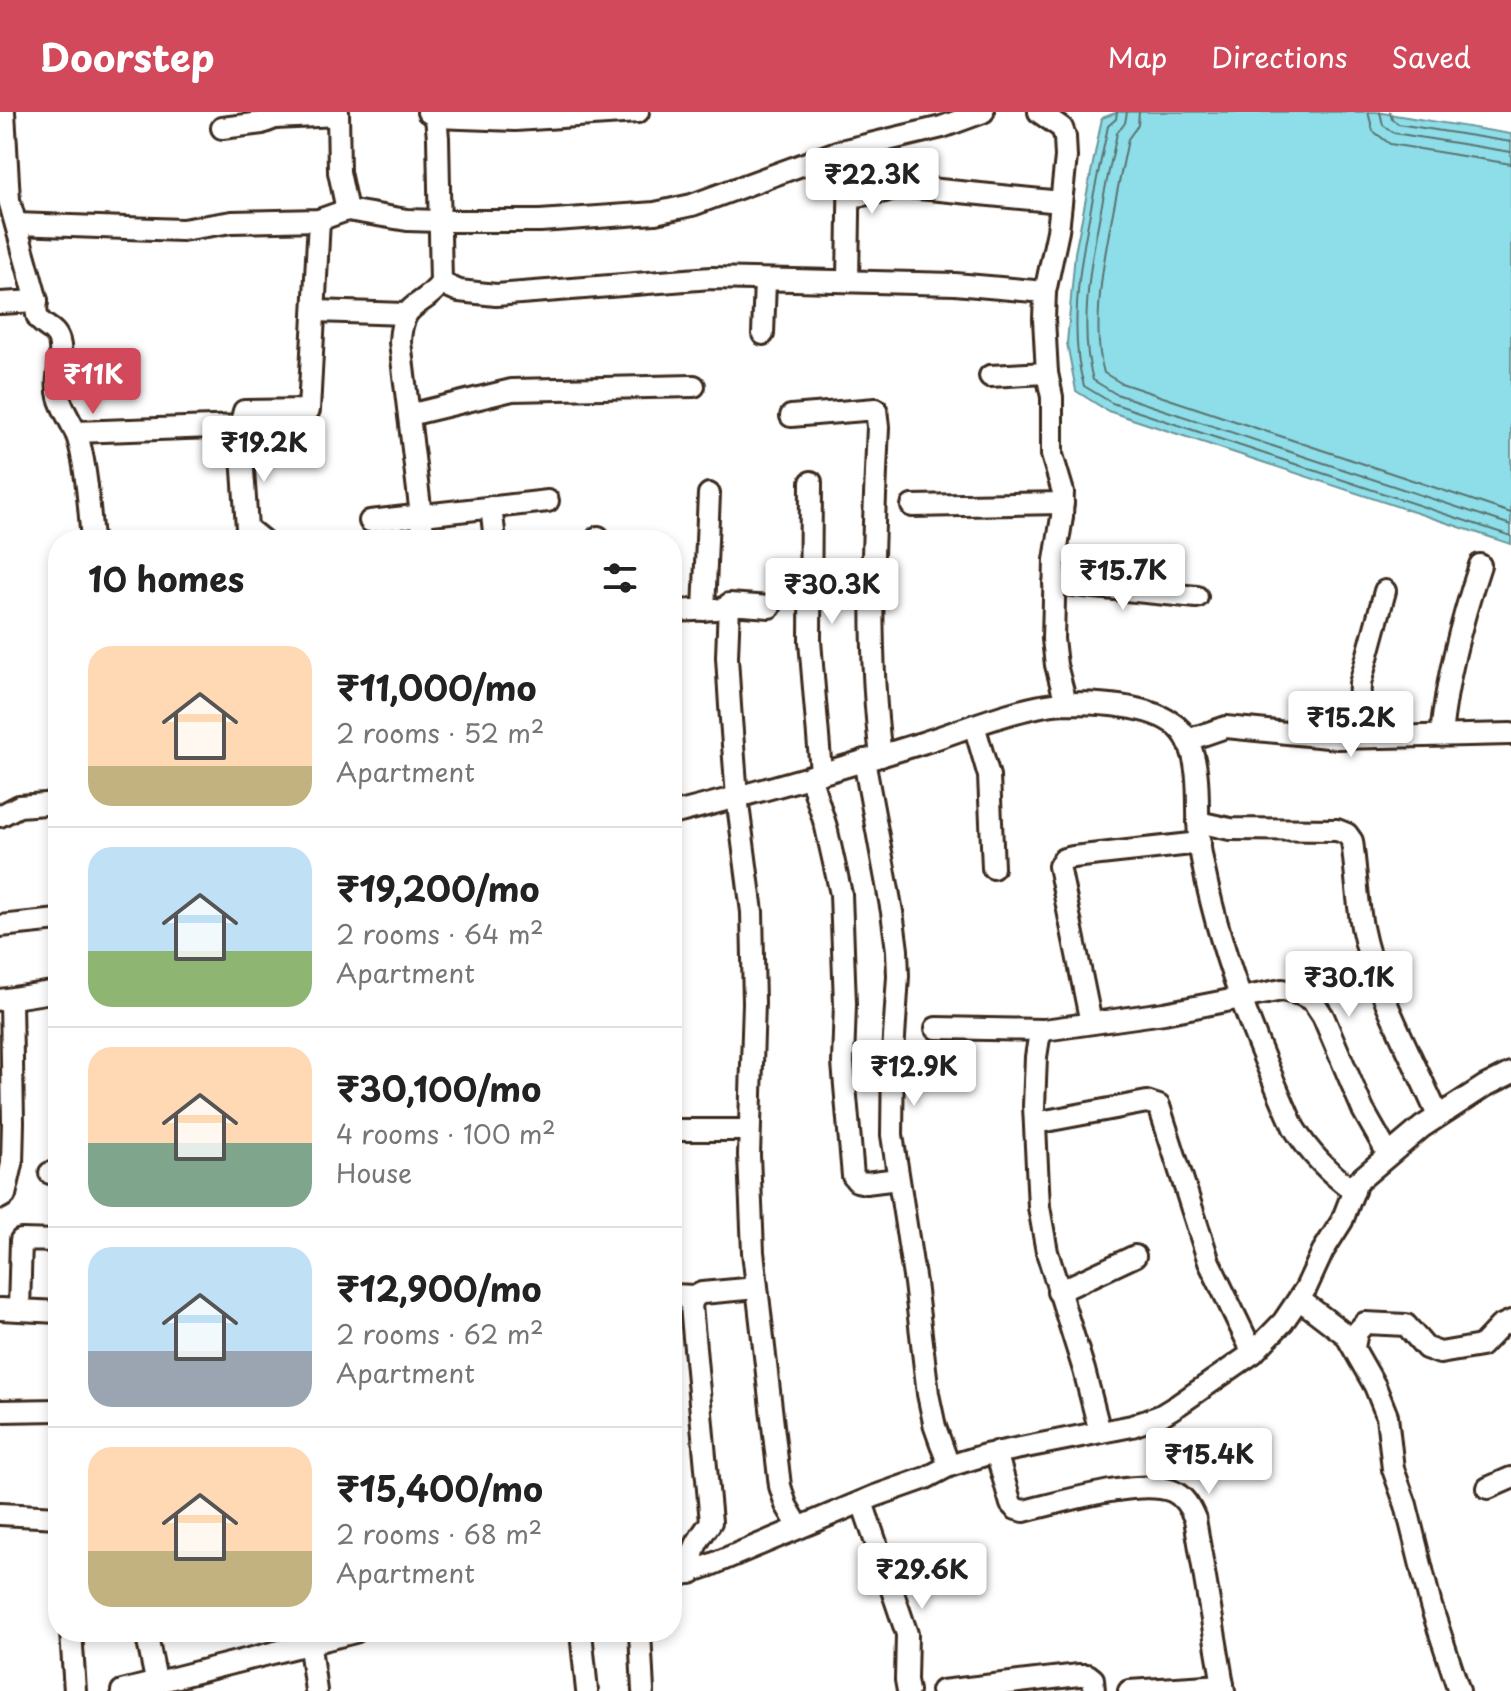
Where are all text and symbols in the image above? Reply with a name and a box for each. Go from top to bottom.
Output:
text: Doorstep [40,28,215,85]
text: Map [1108,35,1167,78]
text: Directions [1211,35,1348,78]
text: Saved [1392,35,1471,78]
pin: ₹22.3K [807,148,937,216]
text: ₹22.3K [824,154,920,193]
pin: ₹11K [46,348,140,416]
text: ₹11K [63,354,123,393]
pin: ₹19.2K [199,416,329,484]
text: ₹19.2K [220,422,308,461]
pin: ₹15.7K [1058,544,1188,612]
text: ₹15.7K [1079,550,1167,589]
text: 10 homes [88,552,244,604]
icon: filters [598,556,642,600]
pin: ₹30.3K [767,558,897,626]
text: ₹30.3K [783,564,881,603]
text: ₹11,000/mo [336,661,537,713]
icon: home [152,678,248,774]
pin: ₹15.2K [1286,691,1416,759]
text: ₹15.2K [1306,697,1396,736]
text: 2 rooms · 52 m² [336,713,544,752]
text: Apartment [336,752,475,791]
text: ₹19,200/mo [336,862,540,914]
icon: home [152,879,248,975]
text: 2 rooms · 64 m² [336,914,544,953]
pin: ₹30.1K [1284,951,1414,1019]
text: Apartment [336,953,475,992]
text: ₹30.1K [1303,957,1395,996]
pin: ₹12.9K [849,1040,979,1108]
text: ₹12.9K [870,1046,958,1085]
text: ₹30,100/mo [336,1062,541,1114]
icon: home [152,1079,248,1175]
text: 4 rooms · 100 m² [336,1114,556,1153]
text: House [336,1153,412,1192]
text: ₹12,900/mo [336,1262,542,1314]
icon: home [152,1279,248,1375]
text: 2 rooms · 62 m² [336,1314,544,1353]
text: Apartment [336,1353,475,1392]
pin: ₹15.4K [1144,1428,1274,1496]
text: ₹15.4K [1164,1434,1254,1473]
text: ₹15,400/mo [336,1462,543,1514]
icon: home [152,1479,248,1575]
text: 2 rooms · 68 m² [336,1514,542,1553]
pin: ₹29.6K [857,1543,987,1611]
text: ₹29.6K [876,1549,968,1588]
text: Apartment [336,1553,475,1592]

